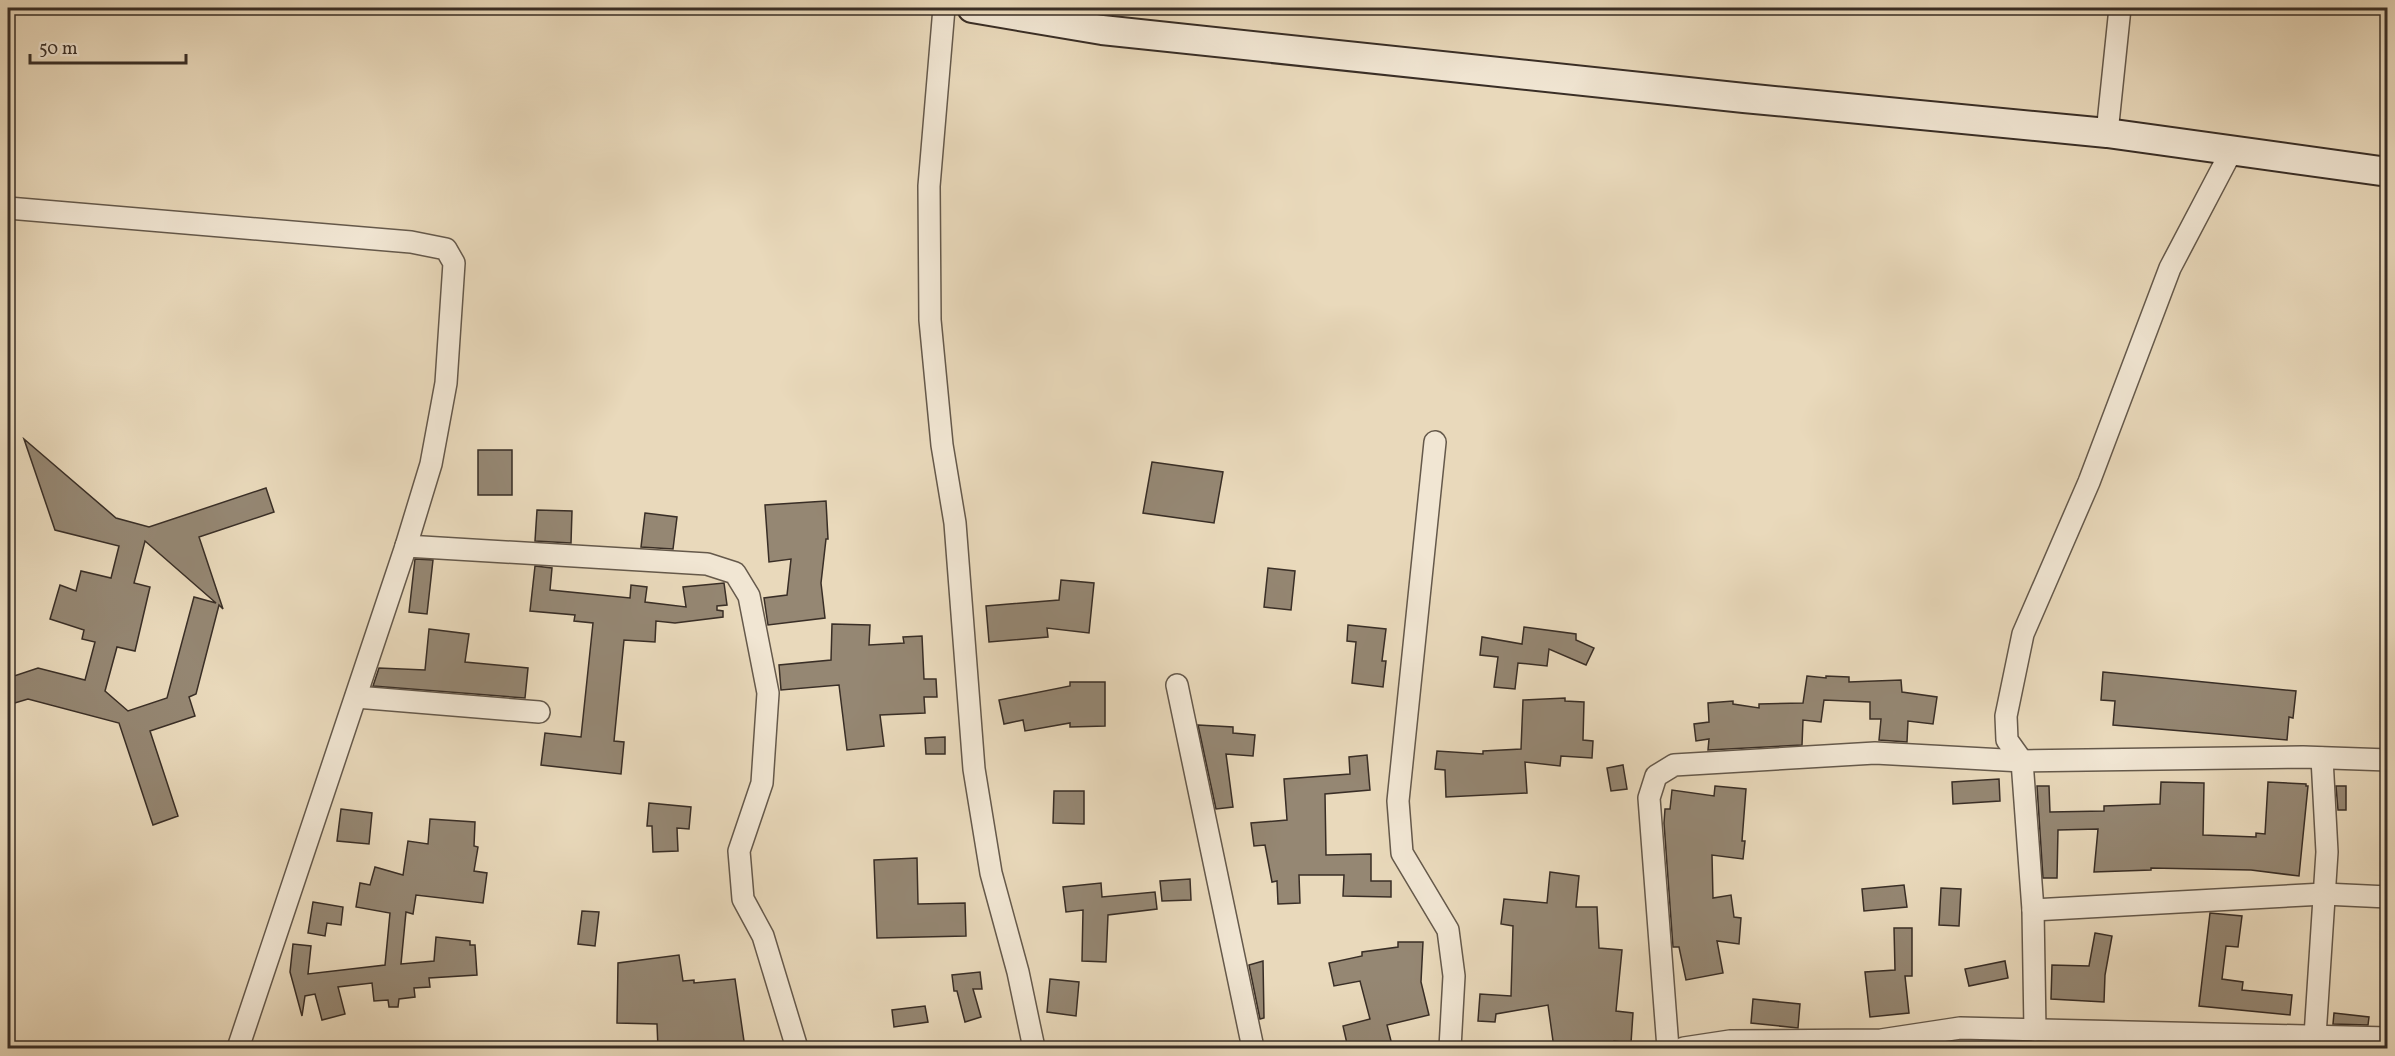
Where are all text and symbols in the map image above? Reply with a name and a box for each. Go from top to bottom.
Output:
scale bar [30,27,186,65]
text: 50 m [39,37,78,62]

